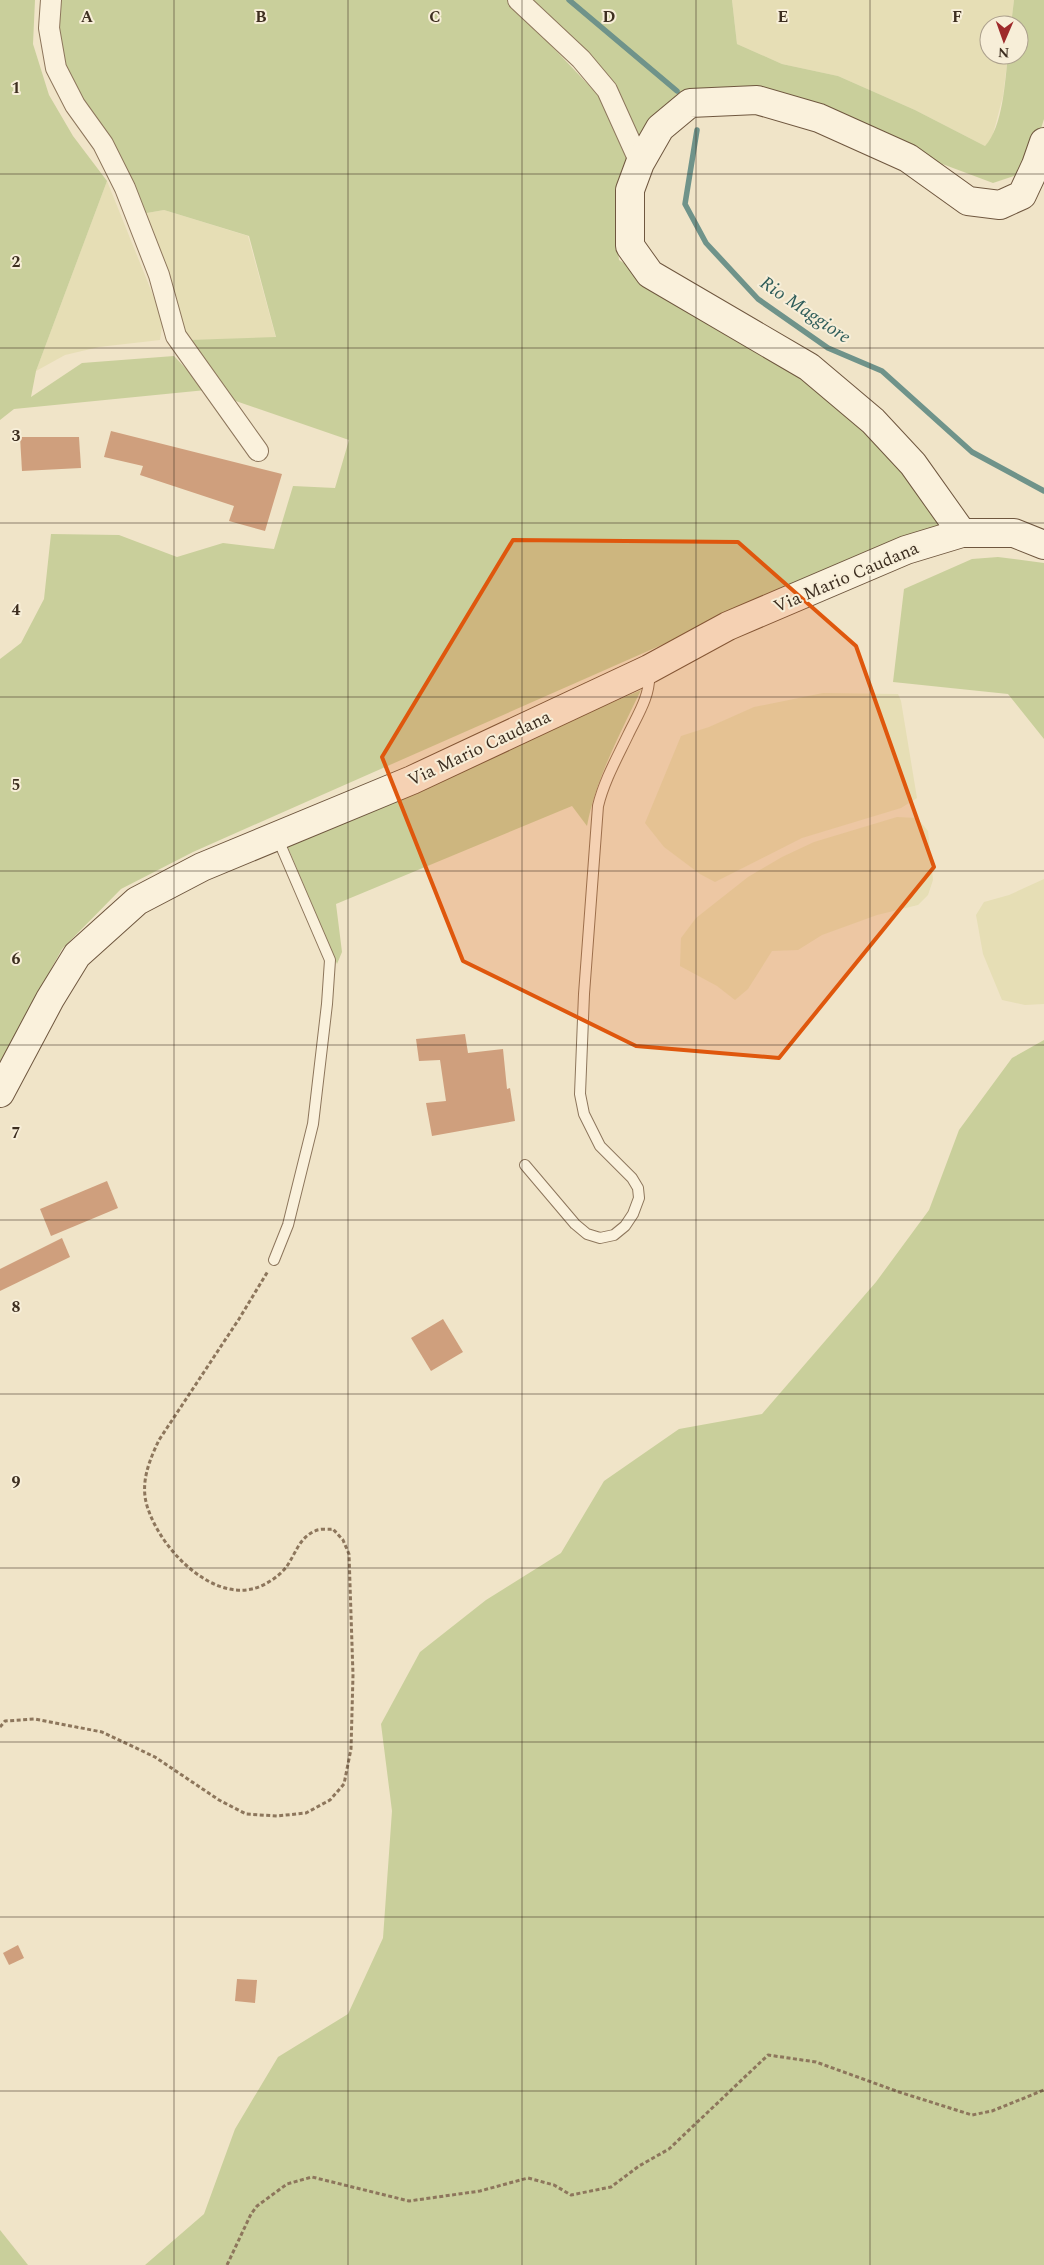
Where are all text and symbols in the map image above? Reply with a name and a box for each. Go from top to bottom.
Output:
text: A [81,5,94,29]
text: B [255,5,267,29]
text: C [429,5,441,29]
text: D [603,5,616,29]
text: E [778,5,788,29]
text: F [952,5,962,29]
north arrow [979,15,1029,65]
text: N [997,42,1010,63]
text: 1 [12,76,20,100]
text: 2 [12,250,21,274]
water label: Rio Maggiore [754,269,857,351]
text: 3 [12,424,21,448]
street label: Via Mario Caudana [769,535,923,620]
text: 4 [12,598,21,622]
street label: Via Mario Caudana [403,703,555,794]
text: 5 [12,773,20,797]
text: 6 [12,947,21,971]
text: 7 [12,1121,21,1145]
text: 8 [12,1295,21,1319]
text: 9 [12,1470,21,1494]

